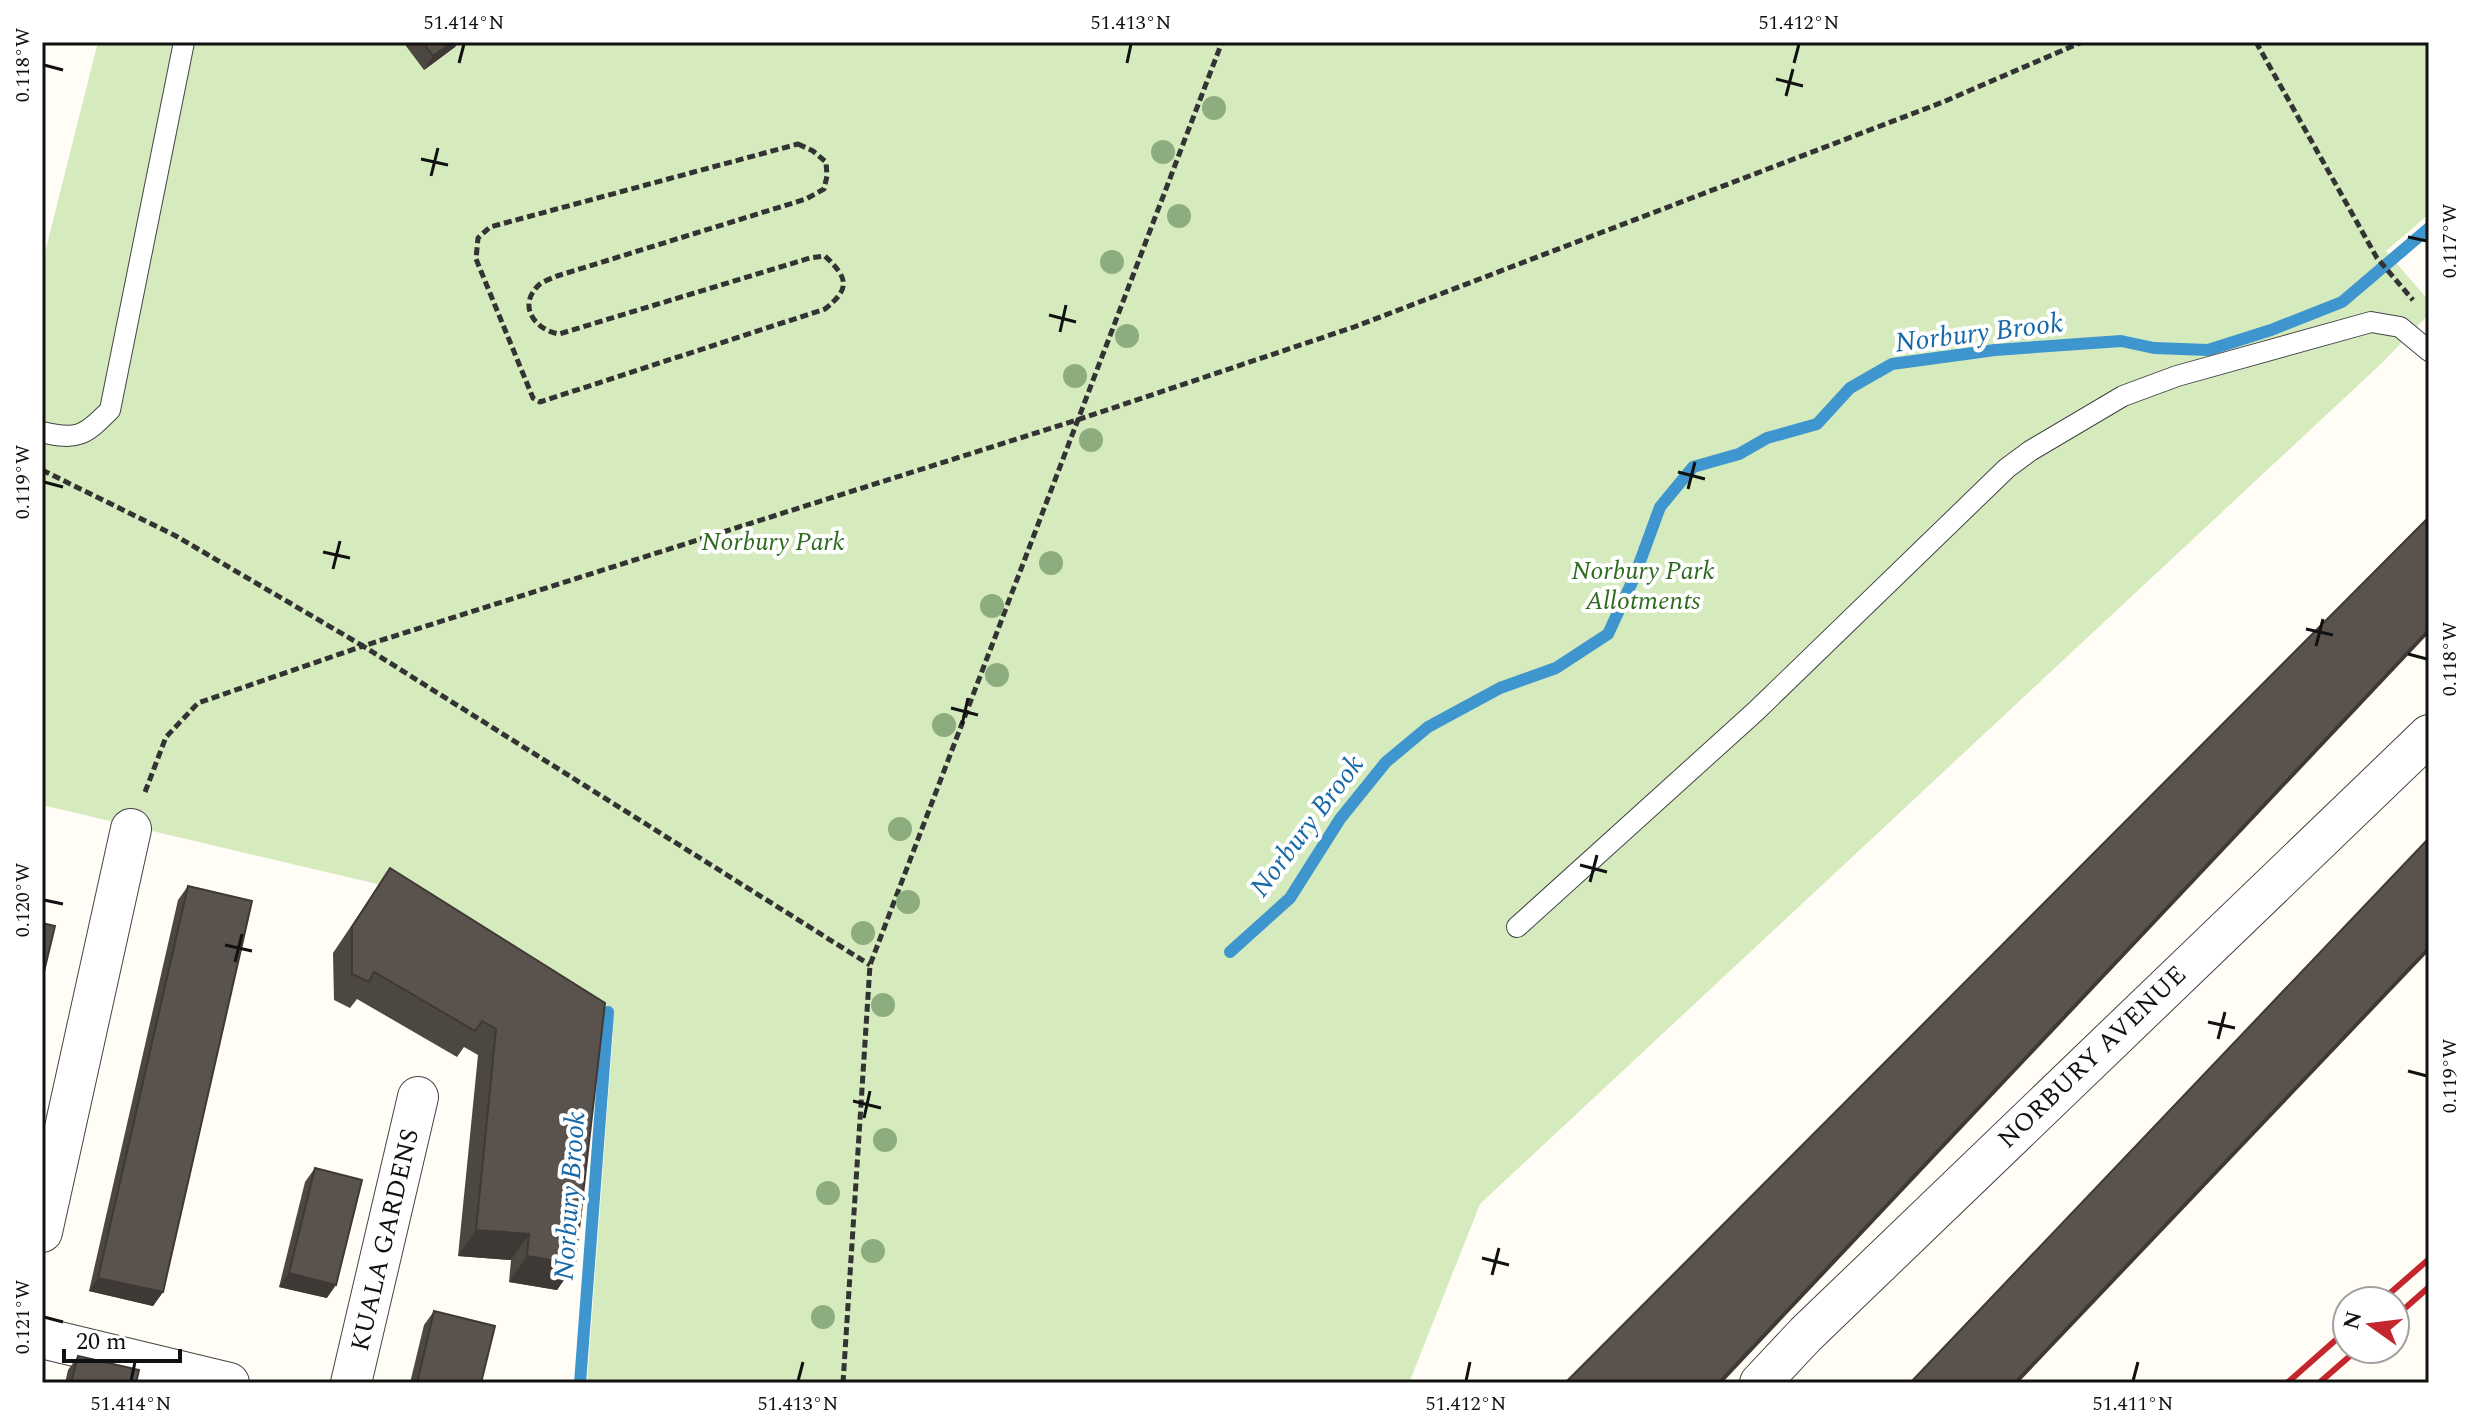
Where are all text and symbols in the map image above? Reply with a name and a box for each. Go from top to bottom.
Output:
text: 51.414°N [424,8,504,38]
text: 51.413°N [1091,8,1171,38]
text: 51.412°N [1759,8,1839,38]
text: 0.118°W [8,27,38,102]
text: 0.117°W [2435,203,2465,278]
water label: Norbury Brook [1892,301,2066,365]
text: 0.119°W [8,444,38,519]
park label: Norbury Park [701,522,845,562]
park label: Norbury Park Allotments [1571,551,1715,621]
text: 0.118°W [2435,621,2465,696]
water label: Norbury Brook [1239,746,1375,906]
text: 0.120°W [8,862,38,937]
street label: NORBURY AVENUE [1988,956,2196,1158]
text: 0.119°W [2435,1038,2465,1113]
water label: Norbury Brook [543,1110,597,1282]
street label: KUALA GARDENS [340,1125,430,1355]
text: 0.121°W [8,1279,38,1354]
north arrow [2331,1285,2411,1365]
text: N [2335,1308,2371,1333]
scale bar [64,1313,180,1363]
text: 20 m [76,1324,127,1360]
text: 51.414°N [91,1389,171,1419]
text: 51.413°N [758,1389,838,1419]
text: 51.412°N [1426,1389,1506,1419]
text: 51.411°N [2093,1389,2173,1419]

